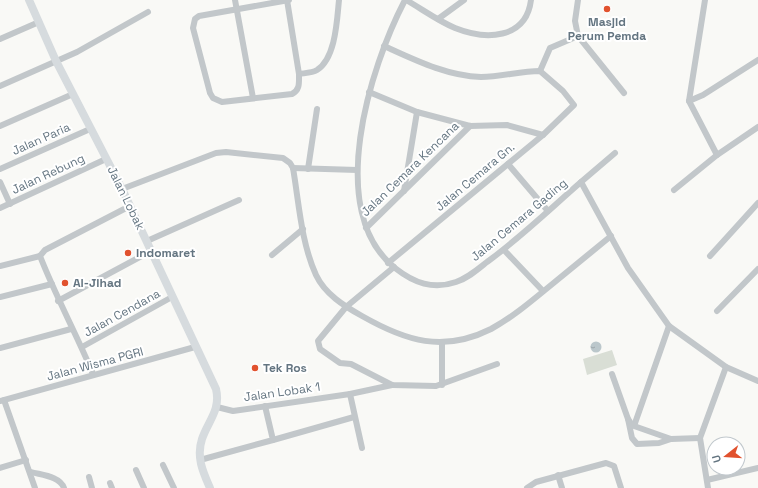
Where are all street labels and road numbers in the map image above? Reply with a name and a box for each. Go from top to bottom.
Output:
street label: Jalan Cemara Kencana [358,118,462,220]
street label: Jalan Paria [9,119,73,159]
street label: Jalan Cemara Gn. [432,139,518,215]
street label: Jalan Rebung [9,150,87,198]
street label: Jalan Lobak [104,163,149,233]
street label: Jalan Cemara Gading [468,175,570,265]
street label: Jalan Cendana [81,285,163,341]
street label: Jalan Wisma PGRI [45,343,145,385]
street label: Jalan Lobak 1 [243,379,321,405]

